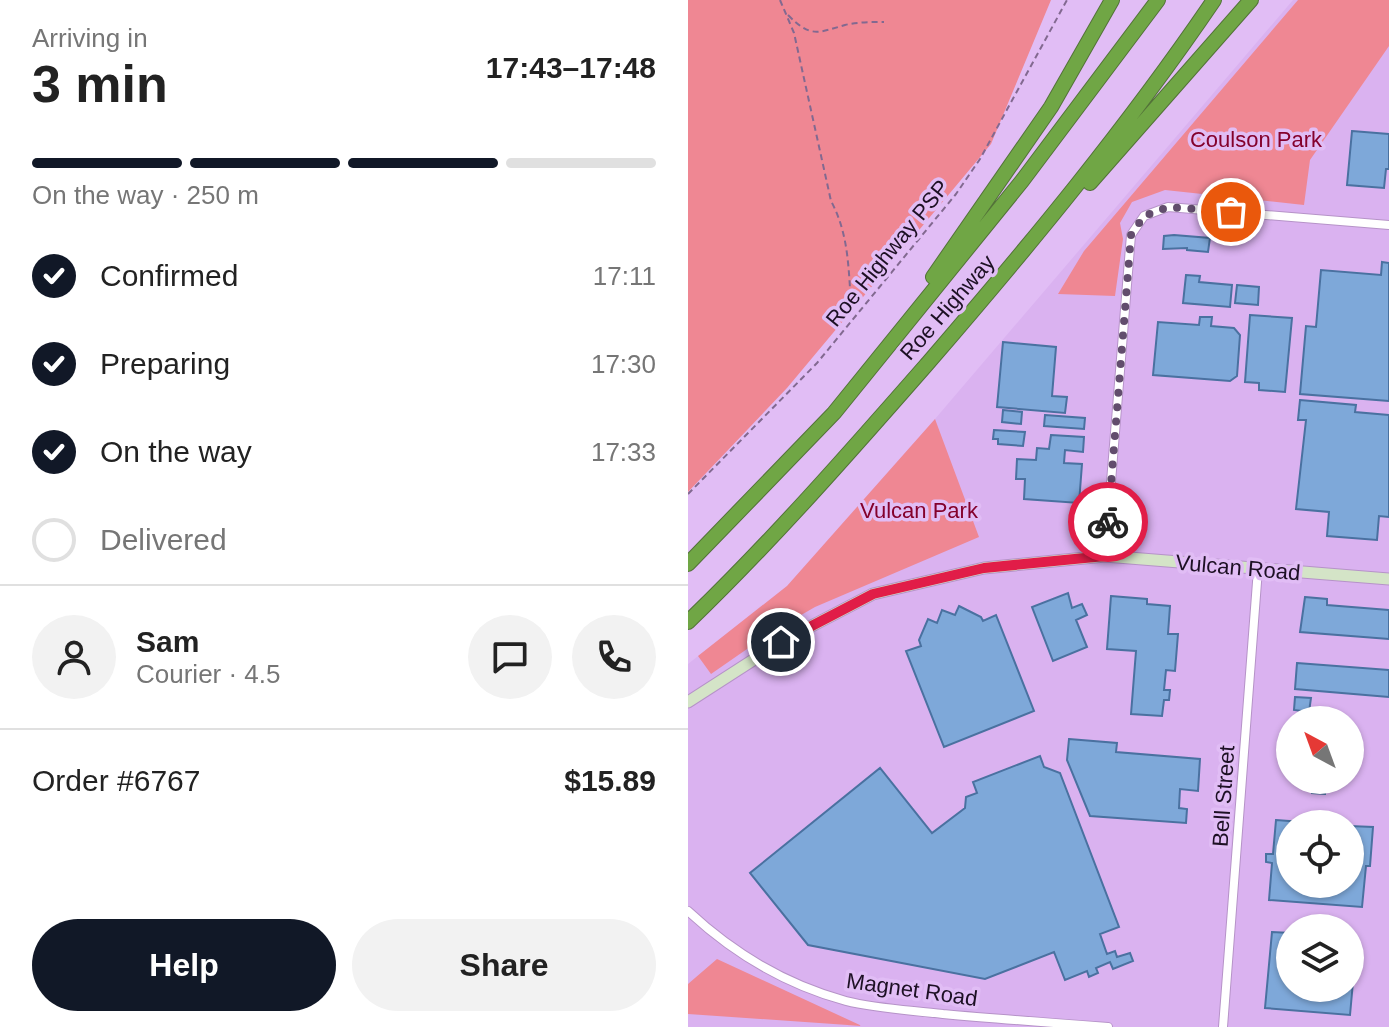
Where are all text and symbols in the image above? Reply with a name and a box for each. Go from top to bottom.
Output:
text: Arriving in [32,23,148,53]
text: 17:43–17:48 [486,51,656,84]
text: 3 min [32,55,168,113]
park label: Coulson Park [1190,127,1323,152]
street label: Roe Highway PSP [820,174,954,332]
pin [1197,178,1265,246]
text: On the way · 250 m [32,180,259,210]
icon: bag [1209,190,1253,234]
street label: Roe Highway [894,249,1000,365]
icon: check [32,254,76,298]
text: Confirmed [100,259,238,292]
text: 17:11 [593,261,656,291]
icon: check [32,342,76,386]
text: Preparing [100,347,230,380]
text: 17:30 [591,349,656,379]
icon: check [32,430,76,474]
text: On the way [100,435,252,468]
text: 17:33 [591,437,656,467]
courier [1068,482,1148,562]
park label: Vulcan Park [860,498,979,523]
icon: bike [1086,500,1130,544]
text: Delivered [100,523,227,556]
street label: Vulcan Road [1175,550,1301,585]
pin [747,608,815,676]
button: person [32,615,116,699]
button: chat [468,615,552,699]
button: phone [572,615,656,699]
icon: home [759,620,803,664]
text: Sam [136,625,199,658]
text: Courier · 4.5 [136,659,281,689]
north arrow [1276,706,1364,794]
map controls [1276,706,1364,1002]
street label: Bell Street [1207,745,1240,848]
text: Order #6767 [32,764,200,797]
text: $15.89 [564,764,656,797]
button: locate [1276,810,1364,898]
button: layers [1276,914,1364,1002]
button: Help [32,919,336,1011]
button: Share [352,919,656,1011]
street label: Magnet Road [845,968,979,1011]

